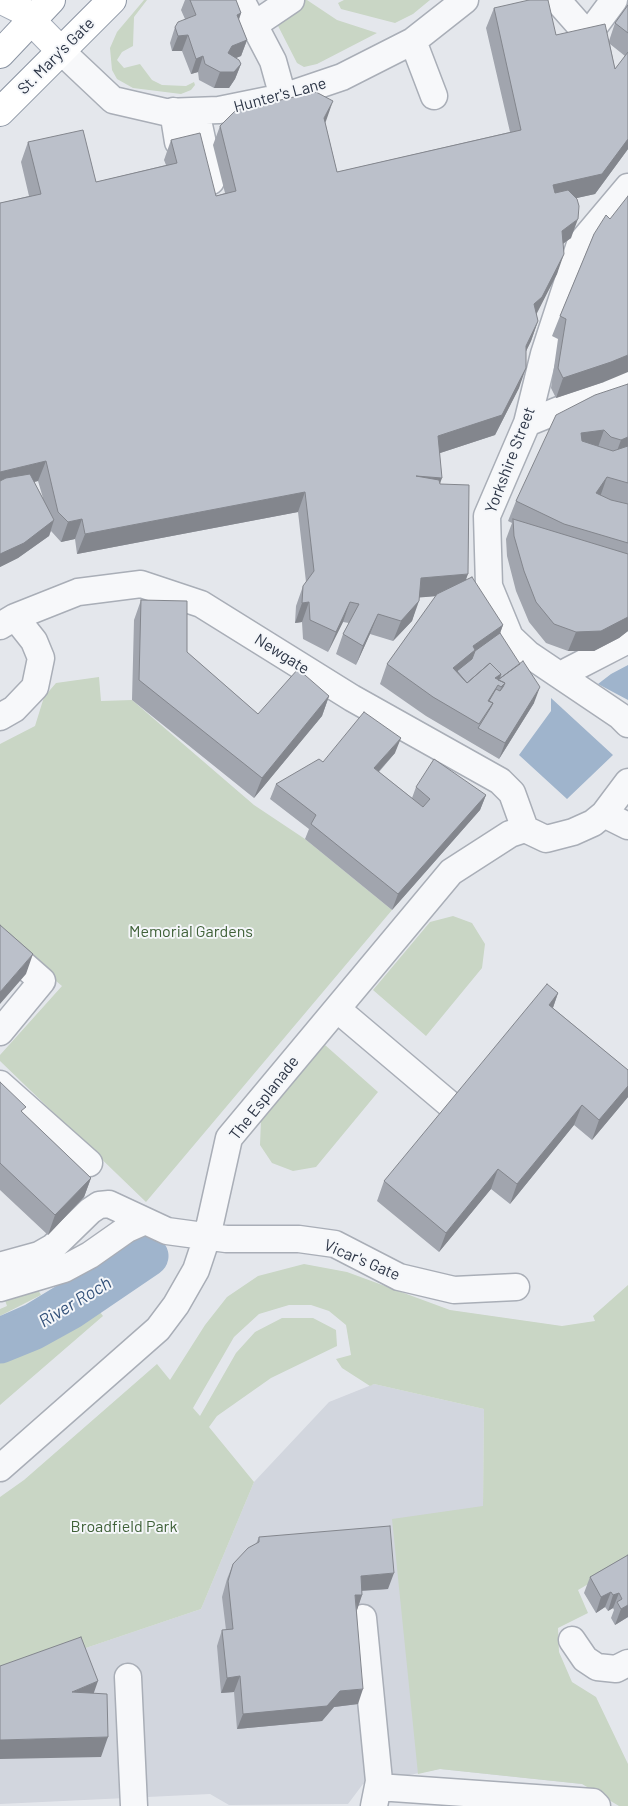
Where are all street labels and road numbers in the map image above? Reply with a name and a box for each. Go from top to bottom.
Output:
street label: St. Mary's Gate [14,14,98,98]
street label: Hunter's Lane [232,73,328,117]
street label: Yorkshire Street [481,404,539,516]
street label: Newgate [251,630,313,678]
street label: The Esplanade [225,1052,303,1144]
street label: Vicar's Gate [321,1235,403,1285]

